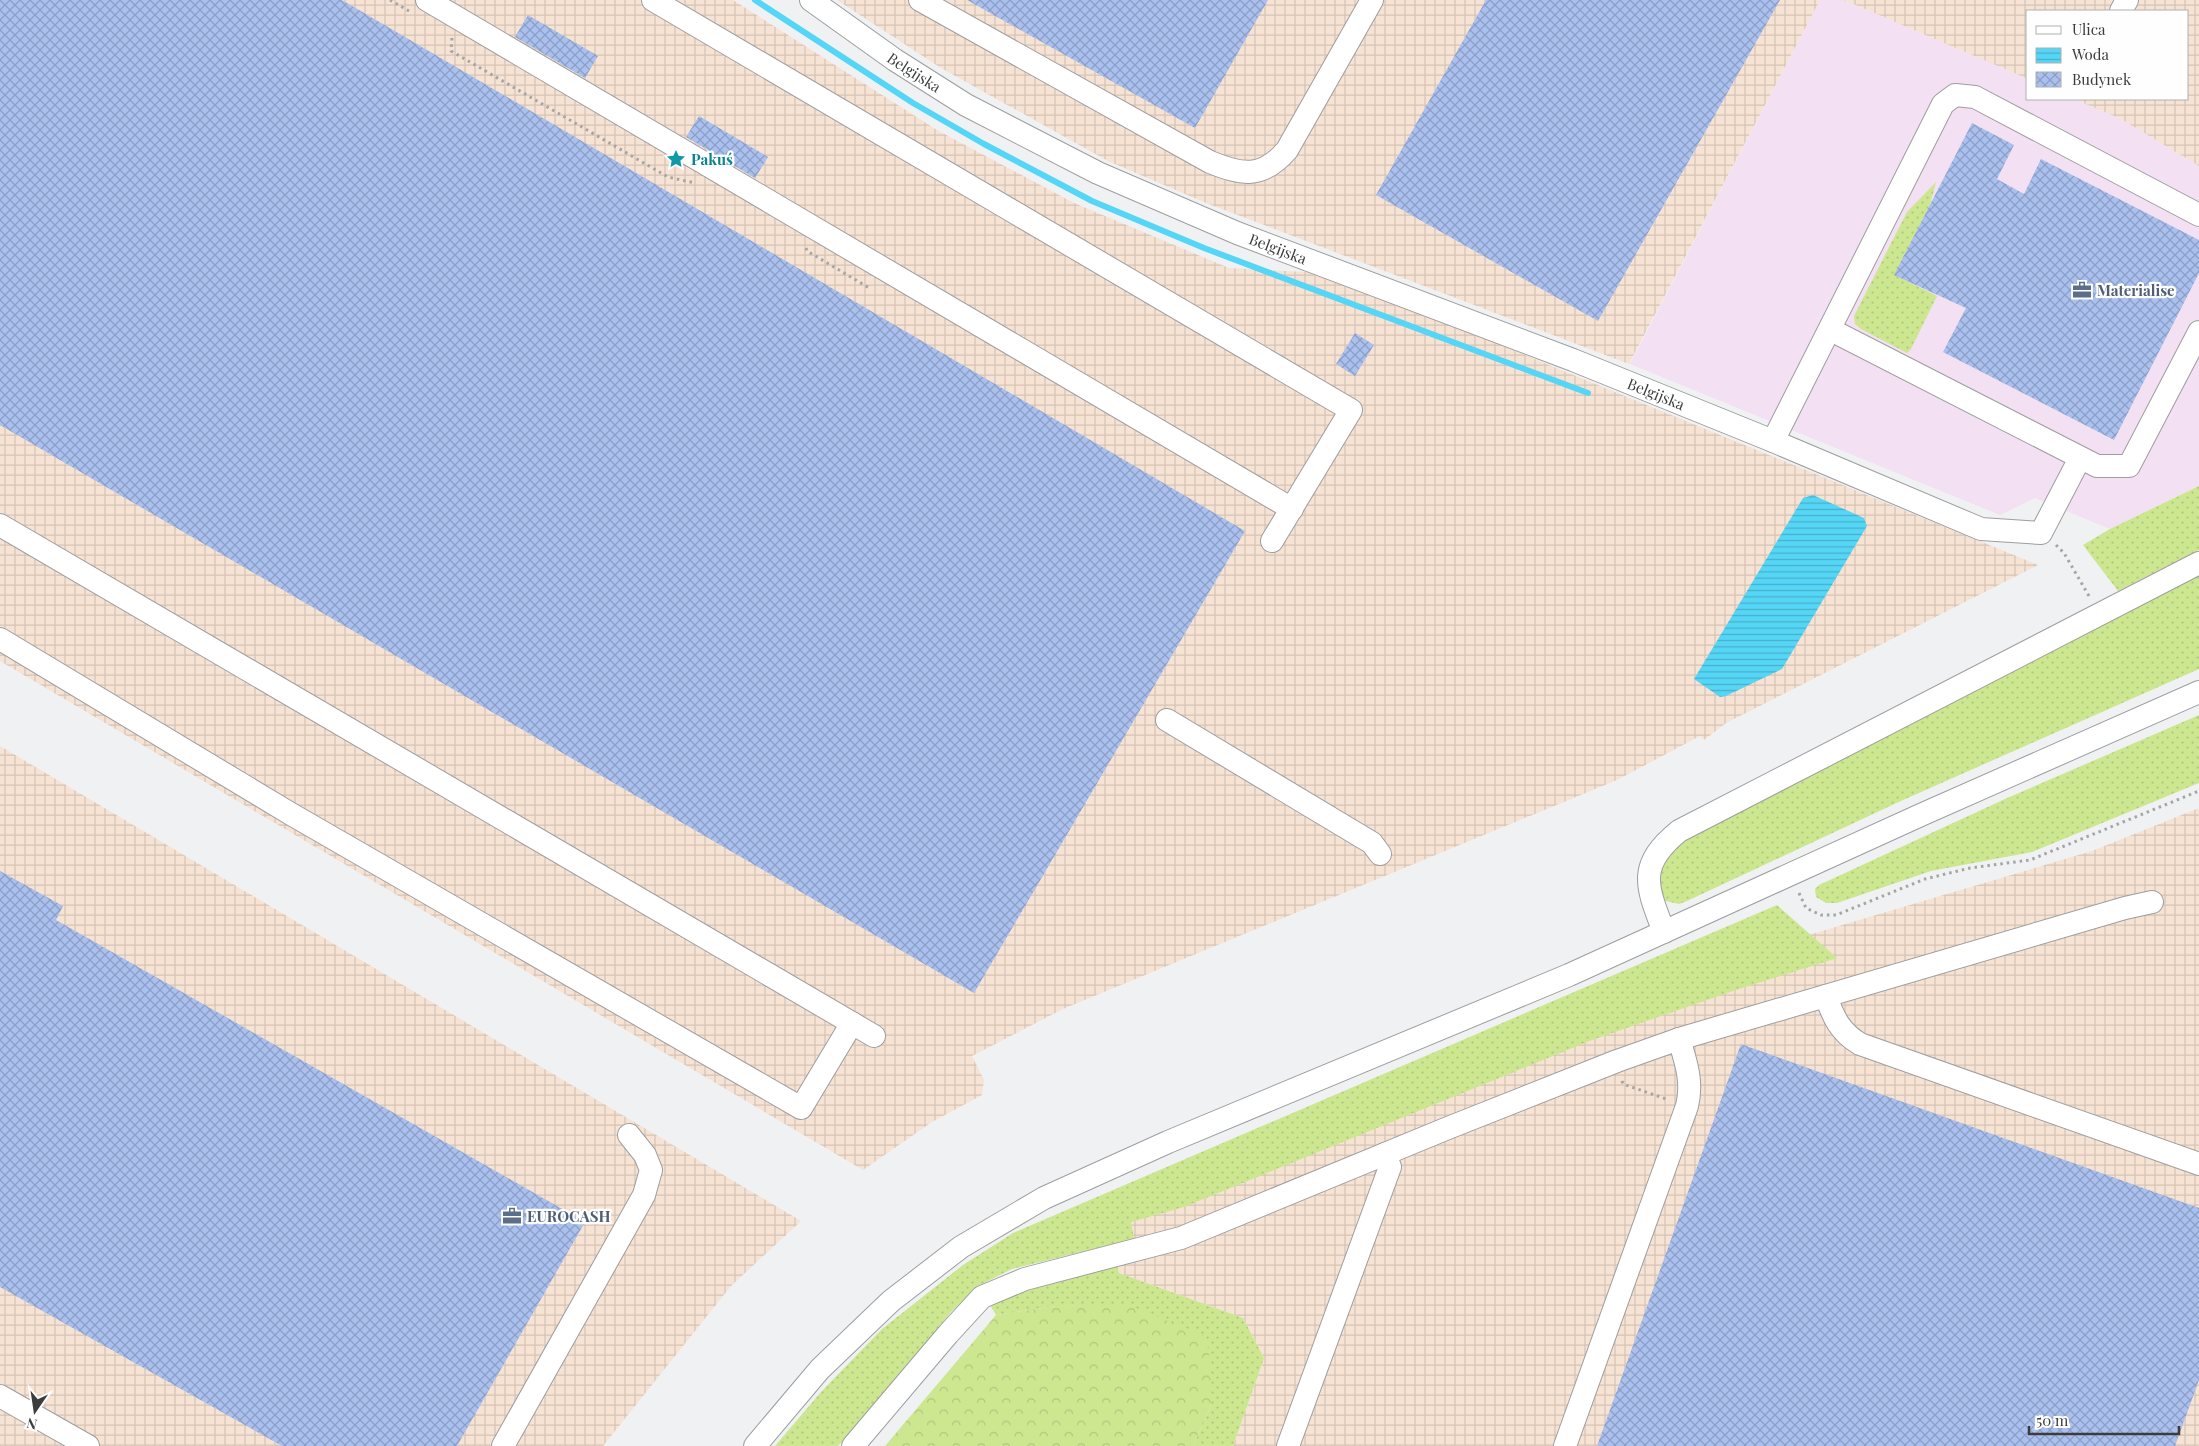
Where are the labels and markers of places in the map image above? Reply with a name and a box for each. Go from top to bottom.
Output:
place icon: Pakuś [665,148,687,170]
place label: Pakuś [691,149,733,169]
office icon: Materialise [2071,279,2093,301]
place label: Materialise [2097,280,2175,300]
office icon: EUROCASH [501,1205,523,1227]
place label: EUROCASH [527,1206,610,1226]

